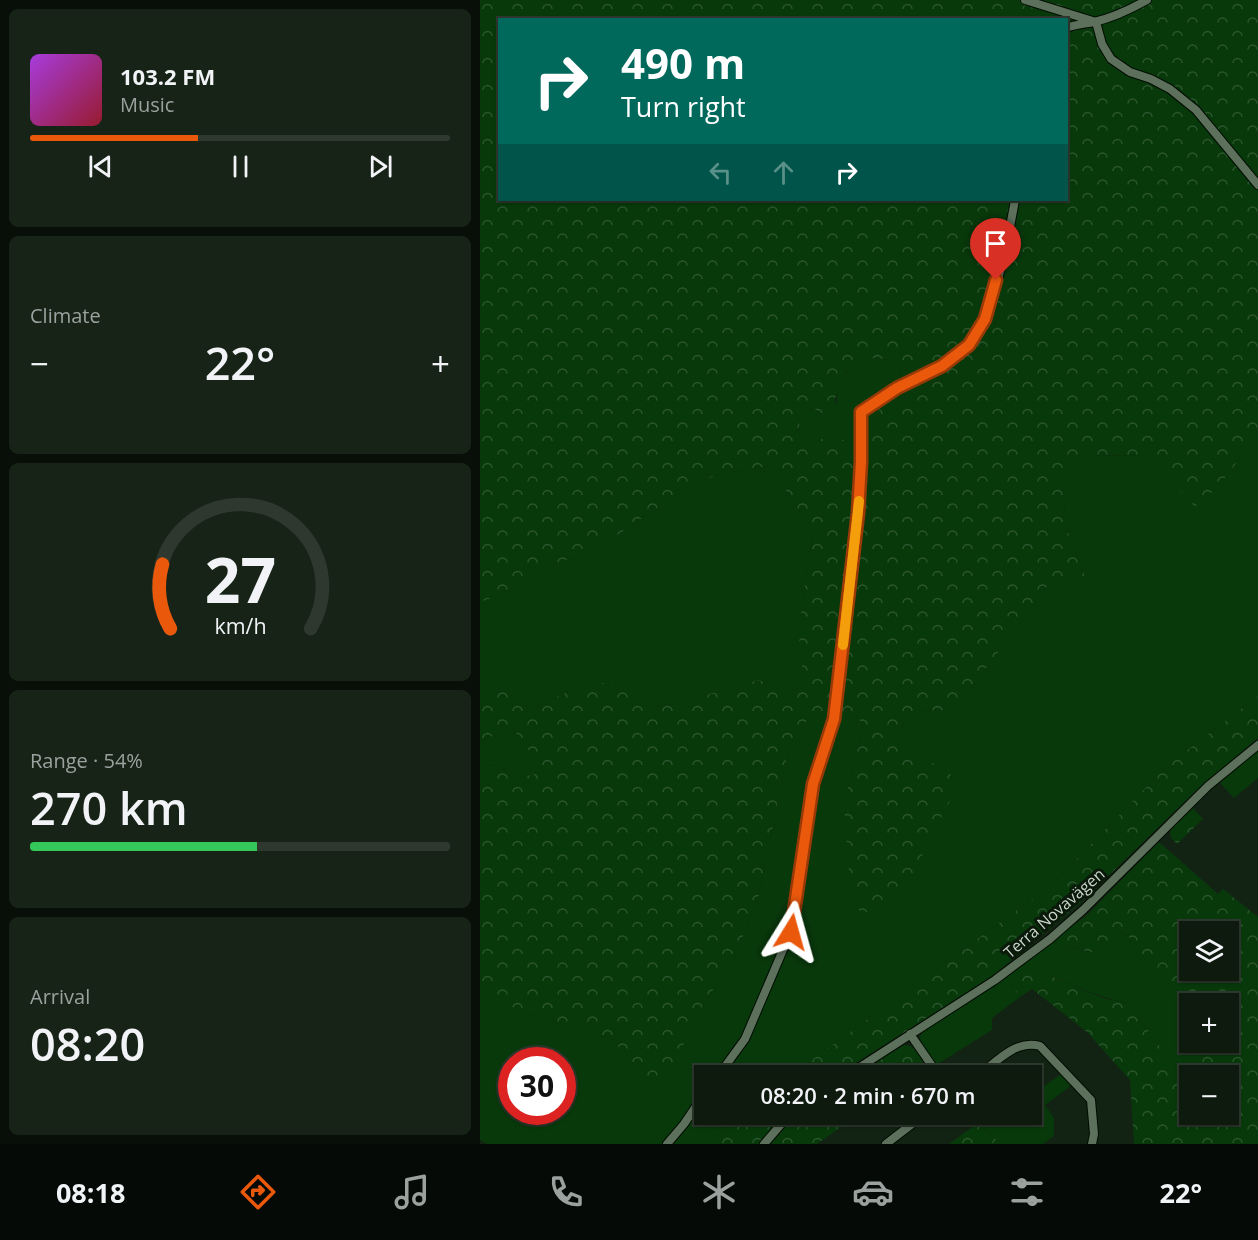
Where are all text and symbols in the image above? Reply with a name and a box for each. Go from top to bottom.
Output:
text: 490 m [621,34,745,91]
icon: right [522,42,600,120]
text: 103.2 FM [120,61,215,91]
text: Turn right [621,88,746,125]
text: Music [120,91,174,118]
icon: previous [84,150,117,183]
icon: pause [224,150,257,183]
icon: next [364,150,397,183]
icon: left [704,156,737,189]
icon: ahead [767,156,800,189]
icon: right [830,156,863,189]
pin [970,218,1021,280]
icon: arrive [979,227,1012,260]
text: Climate [30,302,101,329]
text: 22° [205,332,275,393]
text: − [30,341,49,386]
text: + [431,341,450,386]
text: 27 [204,536,276,621]
text: km/h [214,611,266,640]
text: Range · 54% [30,747,143,774]
text: 270 km [30,777,188,838]
street label: Terra Novavägen [999,863,1109,963]
position arrow [759,900,823,964]
map controls [1179,921,1239,1125]
button: layers [1179,921,1239,981]
text: Arrival [30,983,90,1010]
button: + [1179,993,1239,1053]
text: 08:20 [30,1013,145,1074]
speed limit sign: 30 [498,1047,576,1125]
button: − [1179,1065,1239,1125]
text: 08:20 · 2 min · 670 m [760,1080,976,1110]
icon: directions [237,1171,279,1213]
icon: music [391,1171,433,1213]
icon: phone [545,1171,587,1213]
icon: climate [698,1171,740,1213]
icon: car [852,1171,894,1213]
icon: filters [1006,1171,1048,1213]
text: 08:18 [56,1174,125,1211]
text: 22° [1160,1174,1202,1211]

